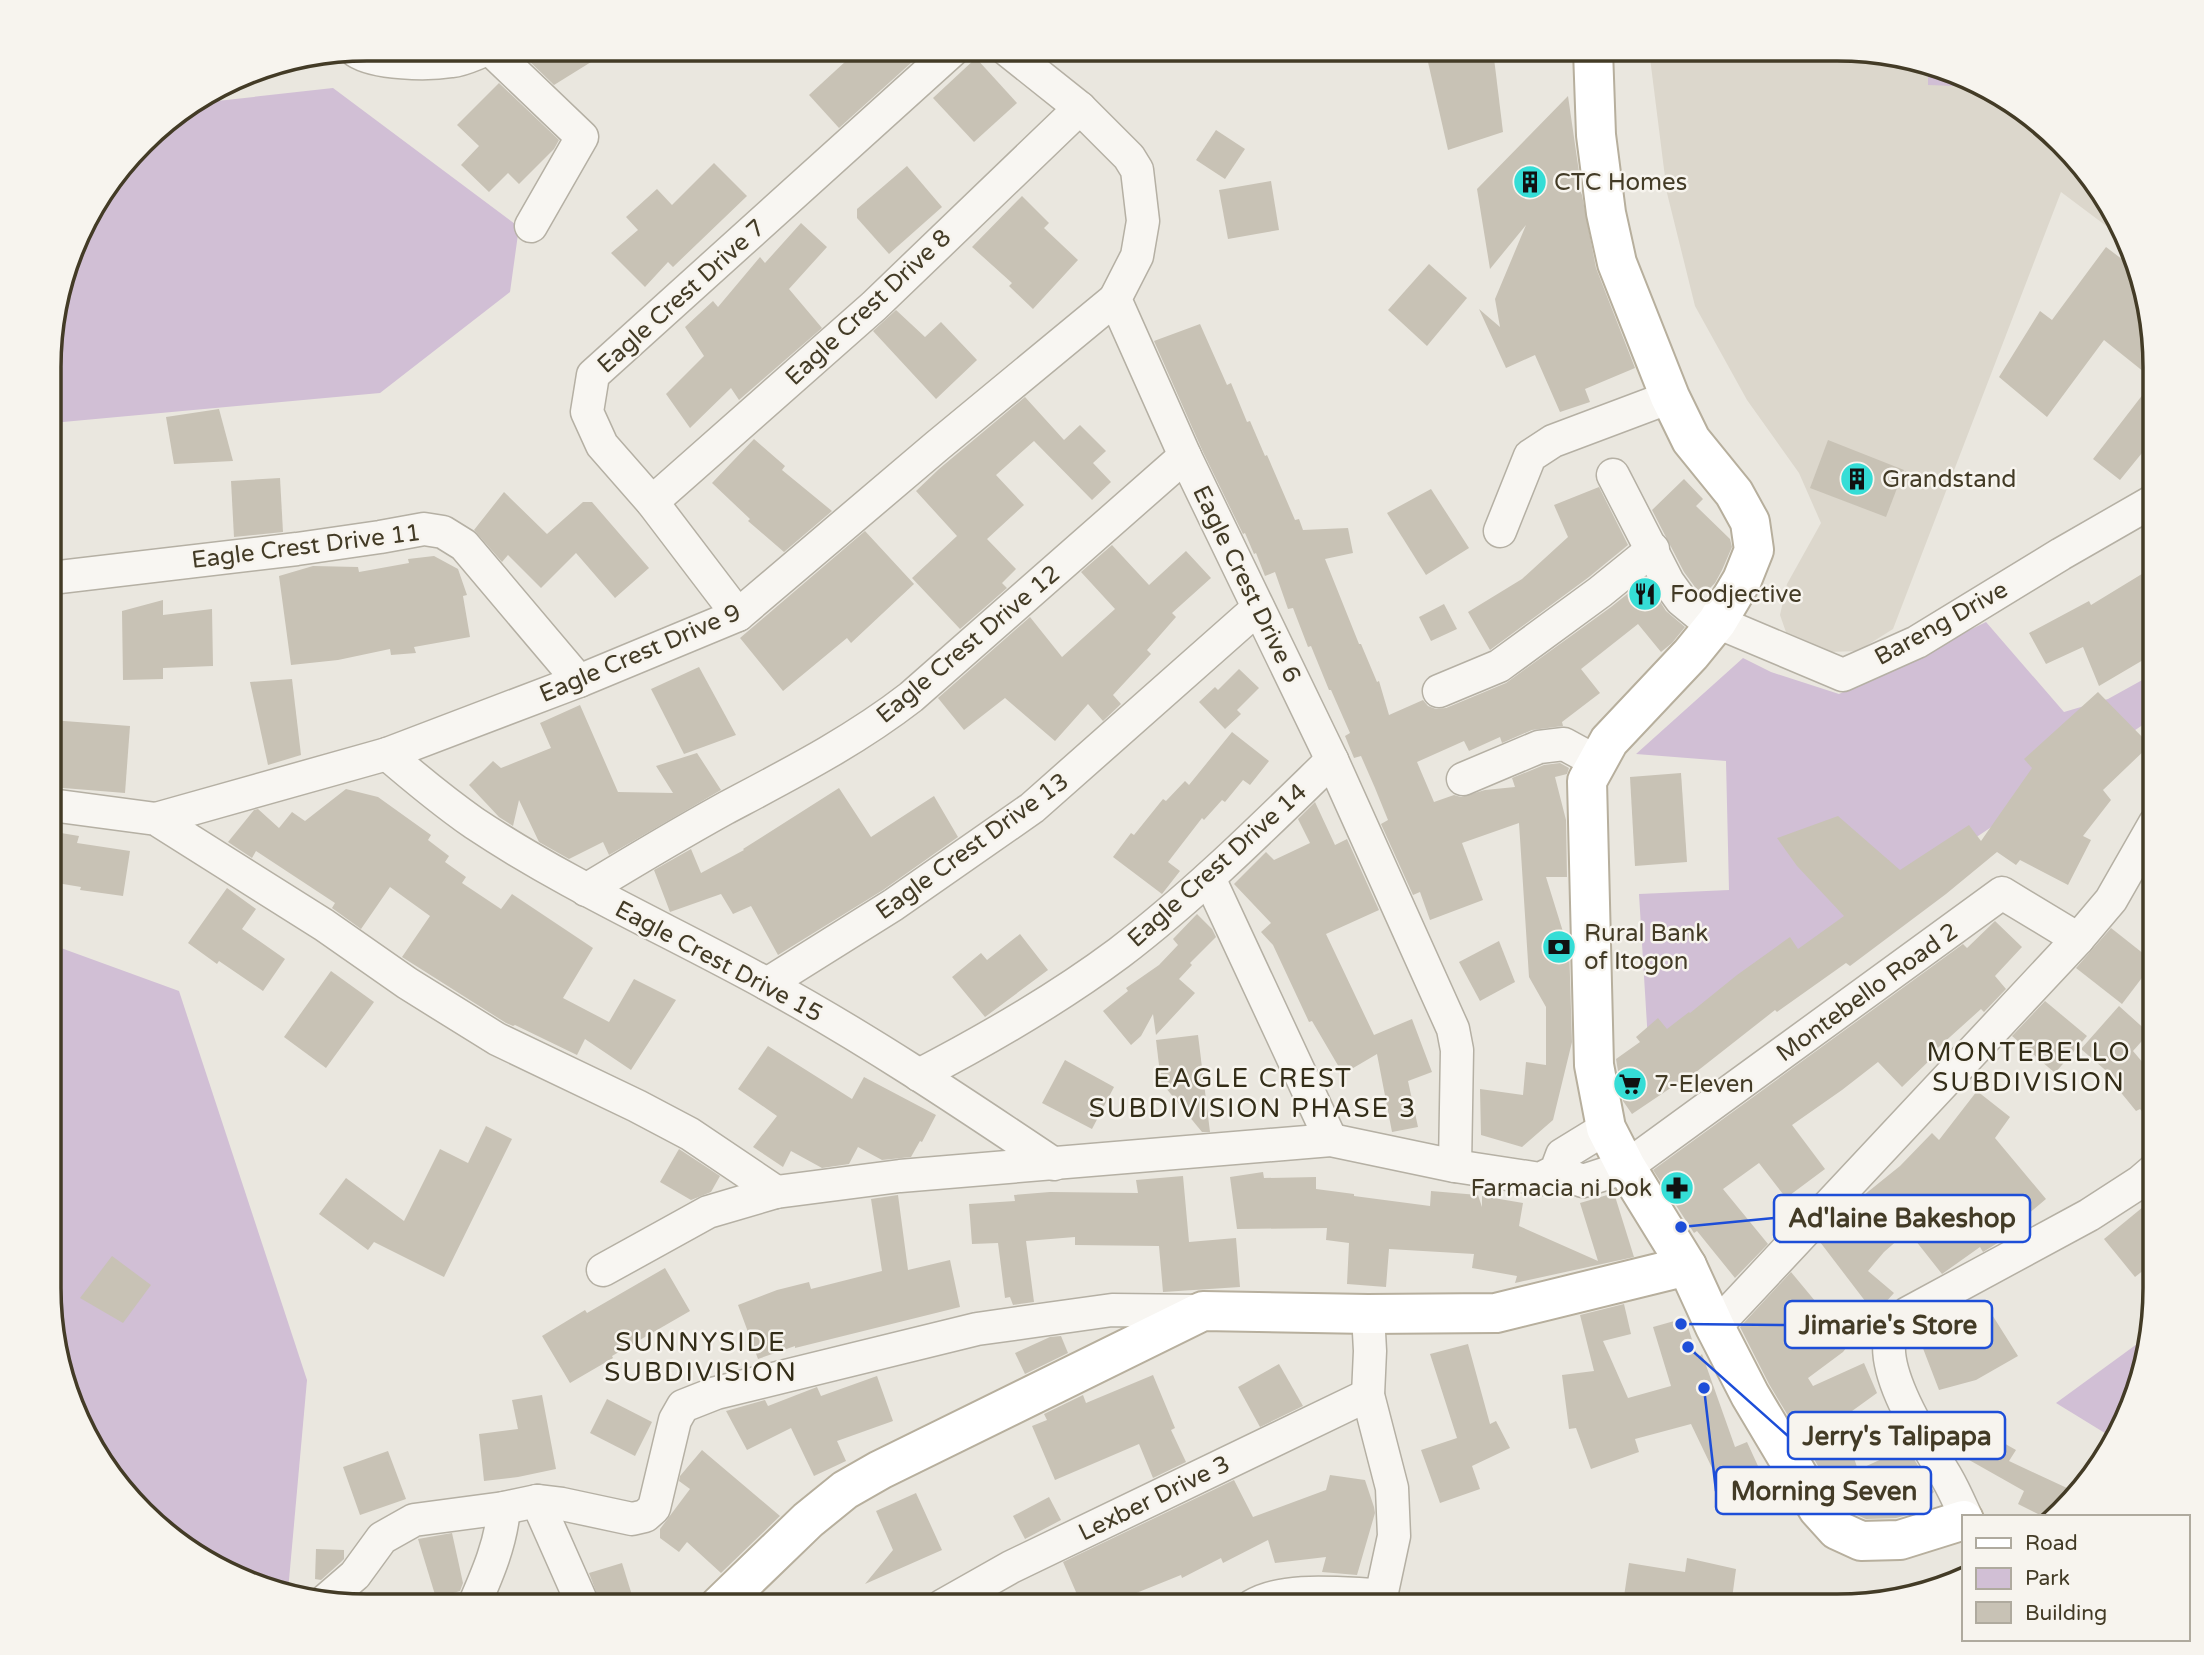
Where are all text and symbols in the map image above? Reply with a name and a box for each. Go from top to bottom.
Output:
building icon: CTC Homes [1511,163,1549,201]
place label: CTC Homes [1554,168,1687,197]
street label: Eagle Crest Drive 7 [591,213,771,379]
street label: Eagle Crest Drive 8 [780,223,957,392]
building icon: Grandstand [1838,460,1876,498]
place label: Grandstand [1882,465,2016,494]
street label: Eagle Crest Drive 6 [1186,481,1307,688]
street label: Eagle Crest Drive 11 [190,518,422,575]
street label: Eagle Crest Drive 12 [871,559,1066,730]
restaurant icon: Foodjective [1626,575,1664,613]
street label: Bareng Drive [1870,575,2013,672]
place label: Foodjective [1670,580,1802,609]
street label: Eagle Crest Drive 9 [535,598,745,709]
street label: Eagle Crest Drive 13 [870,767,1074,926]
street label: Eagle Crest Drive 14 [1122,777,1313,953]
street label: Eagle Crest Drive 15 [610,894,827,1028]
street label: Montebello Road 2 [1771,917,1964,1068]
place label: Rural Bank of Itogon [1584,919,1708,976]
bank icon: Rural Bank of Itogon [1540,928,1578,966]
district label: MONTEBELLO SUBDIVISION [1926,1037,2132,1098]
district label: EAGLE CREST SUBDIVISION PHASE 3 [1089,1063,1417,1124]
supermarket icon: 7-Eleven [1611,1065,1649,1103]
place label: 7-Eleven [1654,1070,1754,1099]
pharmacy icon: Farmacia ni Dok [1658,1169,1696,1207]
place label: Farmacia ni Dok [1470,1174,1652,1203]
callout: Ad'laine Bakeshop [1774,1195,2030,1242]
text: Ad'laine Bakeshop [1788,1203,2016,1234]
callout: Jimarie's Store [1785,1301,1992,1348]
text: Jimarie's Store [1798,1310,1978,1341]
district label: SUNNYSIDE SUBDIVISION [604,1327,798,1388]
callout: Jerry's Talipapa [1788,1412,2005,1459]
text: Jerry's Talipapa [1801,1421,1992,1452]
street label: Lexber Drive 3 [1074,1449,1235,1548]
callout: Morning Seven [1716,1467,1931,1514]
text: Morning Seven [1731,1476,1917,1507]
legend [1962,1515,2190,1641]
text: Road [2025,1531,2078,1556]
text: Park [2025,1566,2070,1591]
text: Building [2025,1601,2107,1626]

